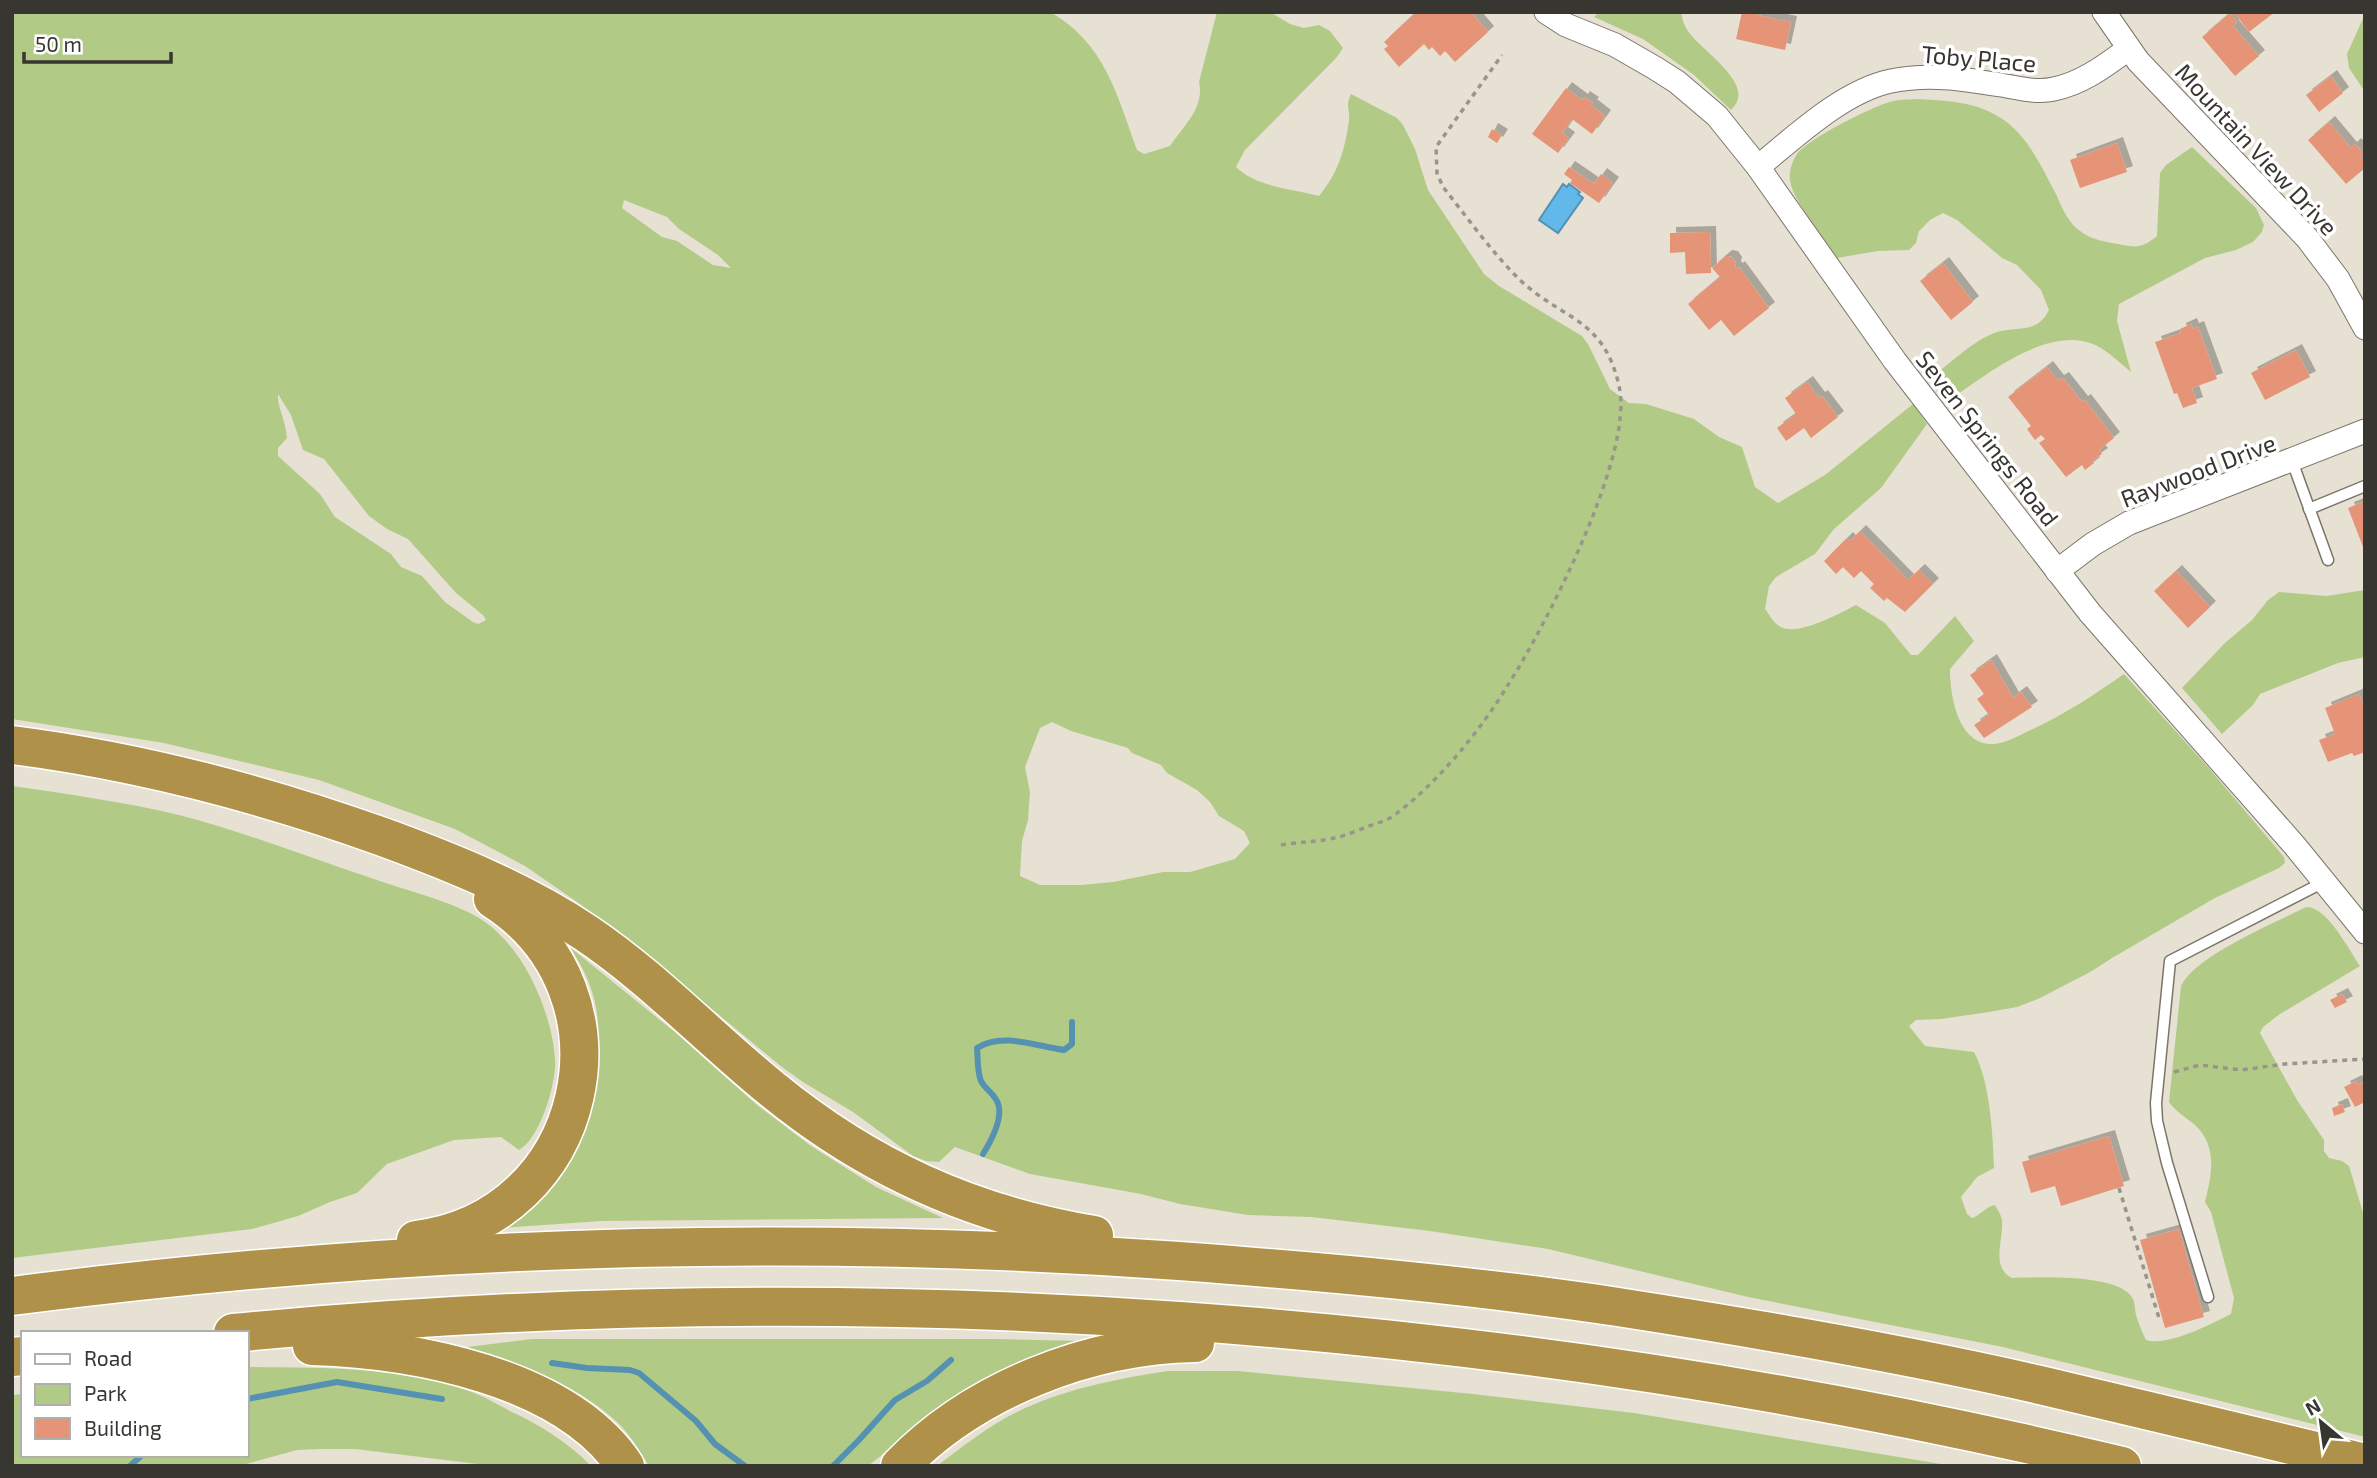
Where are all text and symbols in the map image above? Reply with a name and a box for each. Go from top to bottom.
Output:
scale bar [24,21,172,65]
text: 50 m [35,31,82,56]
street label: Toby Place [1921,39,2037,77]
street label: Mountain View Drive [2170,57,2344,241]
street label: Seven Springs Road [1911,345,2065,531]
street label: Raywood Drive [2116,427,2280,513]
legend [21,1331,248,1457]
text: Road [84,1345,132,1370]
text: Park [84,1380,127,1405]
north arrow [2286,1387,2356,1457]
text: N [2301,1393,2324,1420]
text: Building [84,1415,162,1440]

